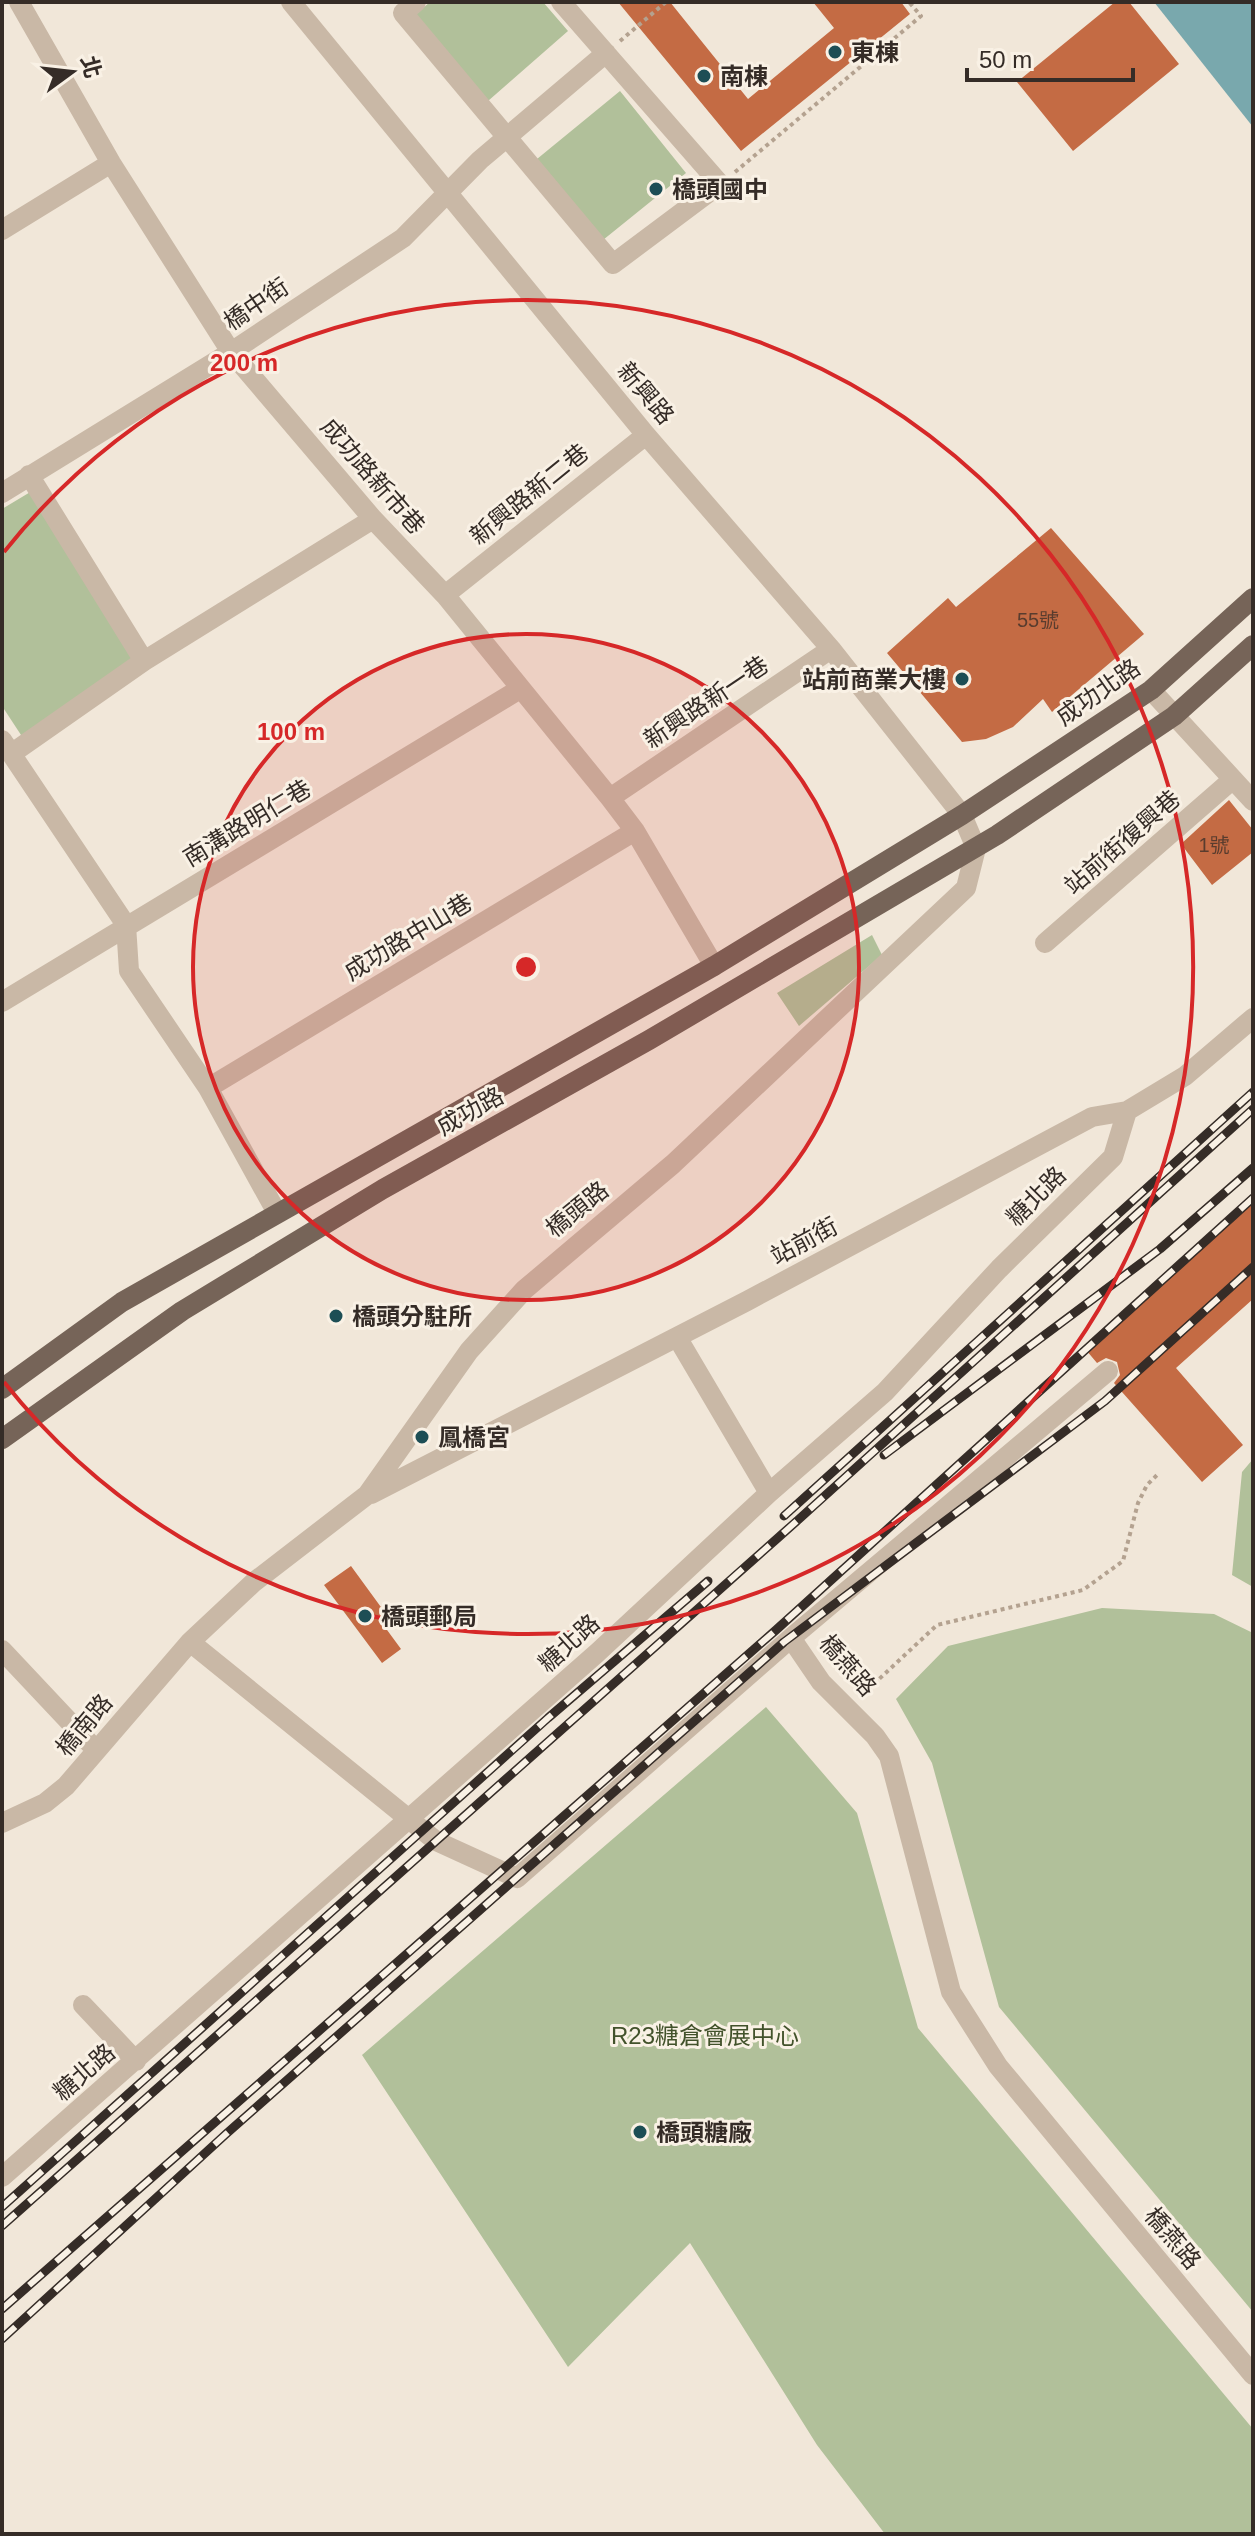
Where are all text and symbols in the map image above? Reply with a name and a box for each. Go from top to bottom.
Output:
north arrow [32,32,112,112]
scale bar [967,32,1133,82]
place label: 東棟 [851,39,899,66]
marker: 東棟 [826,43,844,61]
text: 50 m [979,46,1032,73]
text: 北 [76,53,106,81]
place label: 南棟 [720,63,768,90]
marker: 南棟 [695,67,713,85]
place label: 橋頭國中 [672,176,768,203]
marker: 橋頭國中 [647,180,665,198]
street label: 橋中街 [219,273,293,335]
text: 200 m [210,349,278,376]
street label: 新興路 [613,357,679,429]
street label: 成功路新市巷 [316,413,430,539]
street label: 新興路新二巷 [465,438,593,550]
house number: 55號 [1017,609,1059,631]
street label: 新興路新一巷 [639,651,773,753]
street label: 成功北路 [1051,653,1145,731]
place label: 站前商業大樓 [802,666,946,693]
marker: 站前商業大樓 [953,670,971,688]
text: 100 m [257,718,325,745]
street label: 南溝路明仁巷 [178,774,316,872]
street label: 站前街復興巷 [1059,785,1185,899]
house number: 1號 [1198,834,1230,856]
street label: 成功路中山巷 [339,888,477,986]
centre of rings [512,953,540,981]
street label: 成功路 [432,1082,508,1140]
street label: 糖北路 [1001,1161,1071,1231]
street label: 橋頭路 [541,1176,613,1242]
street label: 站前街 [766,1212,842,1270]
place label: 橋頭分駐所 [352,1303,472,1330]
marker: 橋頭分駐所 [327,1307,345,1325]
place label: 鳳橋宮 [438,1424,510,1451]
marker: 鳳橋宮 [413,1428,431,1446]
place label: 橋頭郵局 [381,1603,477,1630]
marker: 橋頭郵局 [356,1607,374,1625]
street label: 糖北路 [533,1609,605,1677]
street label: 橋燕路 [814,1629,882,1701]
street label: 橋南路 [51,1689,117,1761]
park label: R23糖倉會展中心 [611,2022,799,2049]
street label: 糖北路 [48,2038,120,2106]
place label: 橋頭糖廠 [656,2119,752,2146]
marker: 橋頭糖廠 [631,2123,649,2141]
street label: 橋燕路 [1140,2202,1206,2274]

